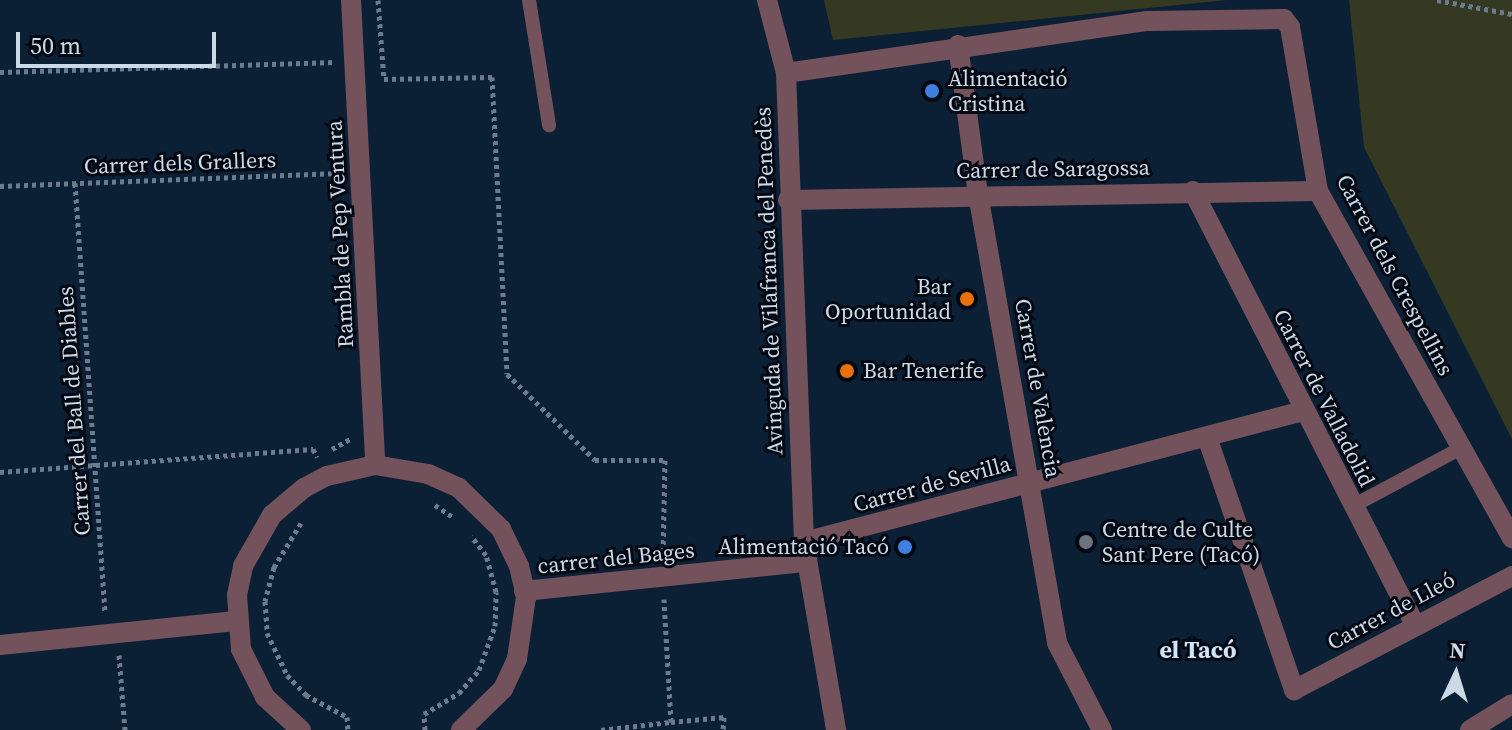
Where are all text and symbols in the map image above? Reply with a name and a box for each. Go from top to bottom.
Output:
scale bar [20,16,220,66]
text: 50 m [30,29,81,62]
place label: Alimentació Cristina [948,65,1068,116]
marker: Alimentació Cristina [923,82,941,100]
street label: Avinguda de Vilafranca del Penedès [750,106,788,456]
street label: Rambla de Pep Ventura [321,119,359,349]
street label: Carrer dels Grallers [84,146,276,180]
street label: Carrer de Saragossa [956,154,1150,184]
street label: Carrer dels Crespellins [1331,170,1459,380]
place label: Bar Oportunidad [825,273,951,324]
street label: Carrer del Ball de Diables [52,286,96,536]
marker: Bar Oportunidad [958,290,976,308]
street label: Carrer de València [1009,296,1067,480]
street label: Carrer de Valladolid [1268,305,1380,491]
place label: Bar Tenerife [863,358,984,384]
marker: Bar Tenerife [838,362,856,380]
street label: Carrer de Sevilla [850,450,1014,518]
place label: Centre de Culte Sant Pere (Tacó) [1102,516,1260,568]
marker: Centre de Culte Sant Pere (Tacó) [1077,533,1095,551]
place label: Alimentació Tacó [718,534,889,560]
street label: carrer del Bages [536,537,696,579]
marker: Alimentació Tacó [896,538,914,556]
street label: Carrer de Lleó [1323,566,1459,656]
north arrow [1416,634,1496,714]
text: N [1449,635,1467,666]
district label: el Tacó [1159,636,1237,664]

